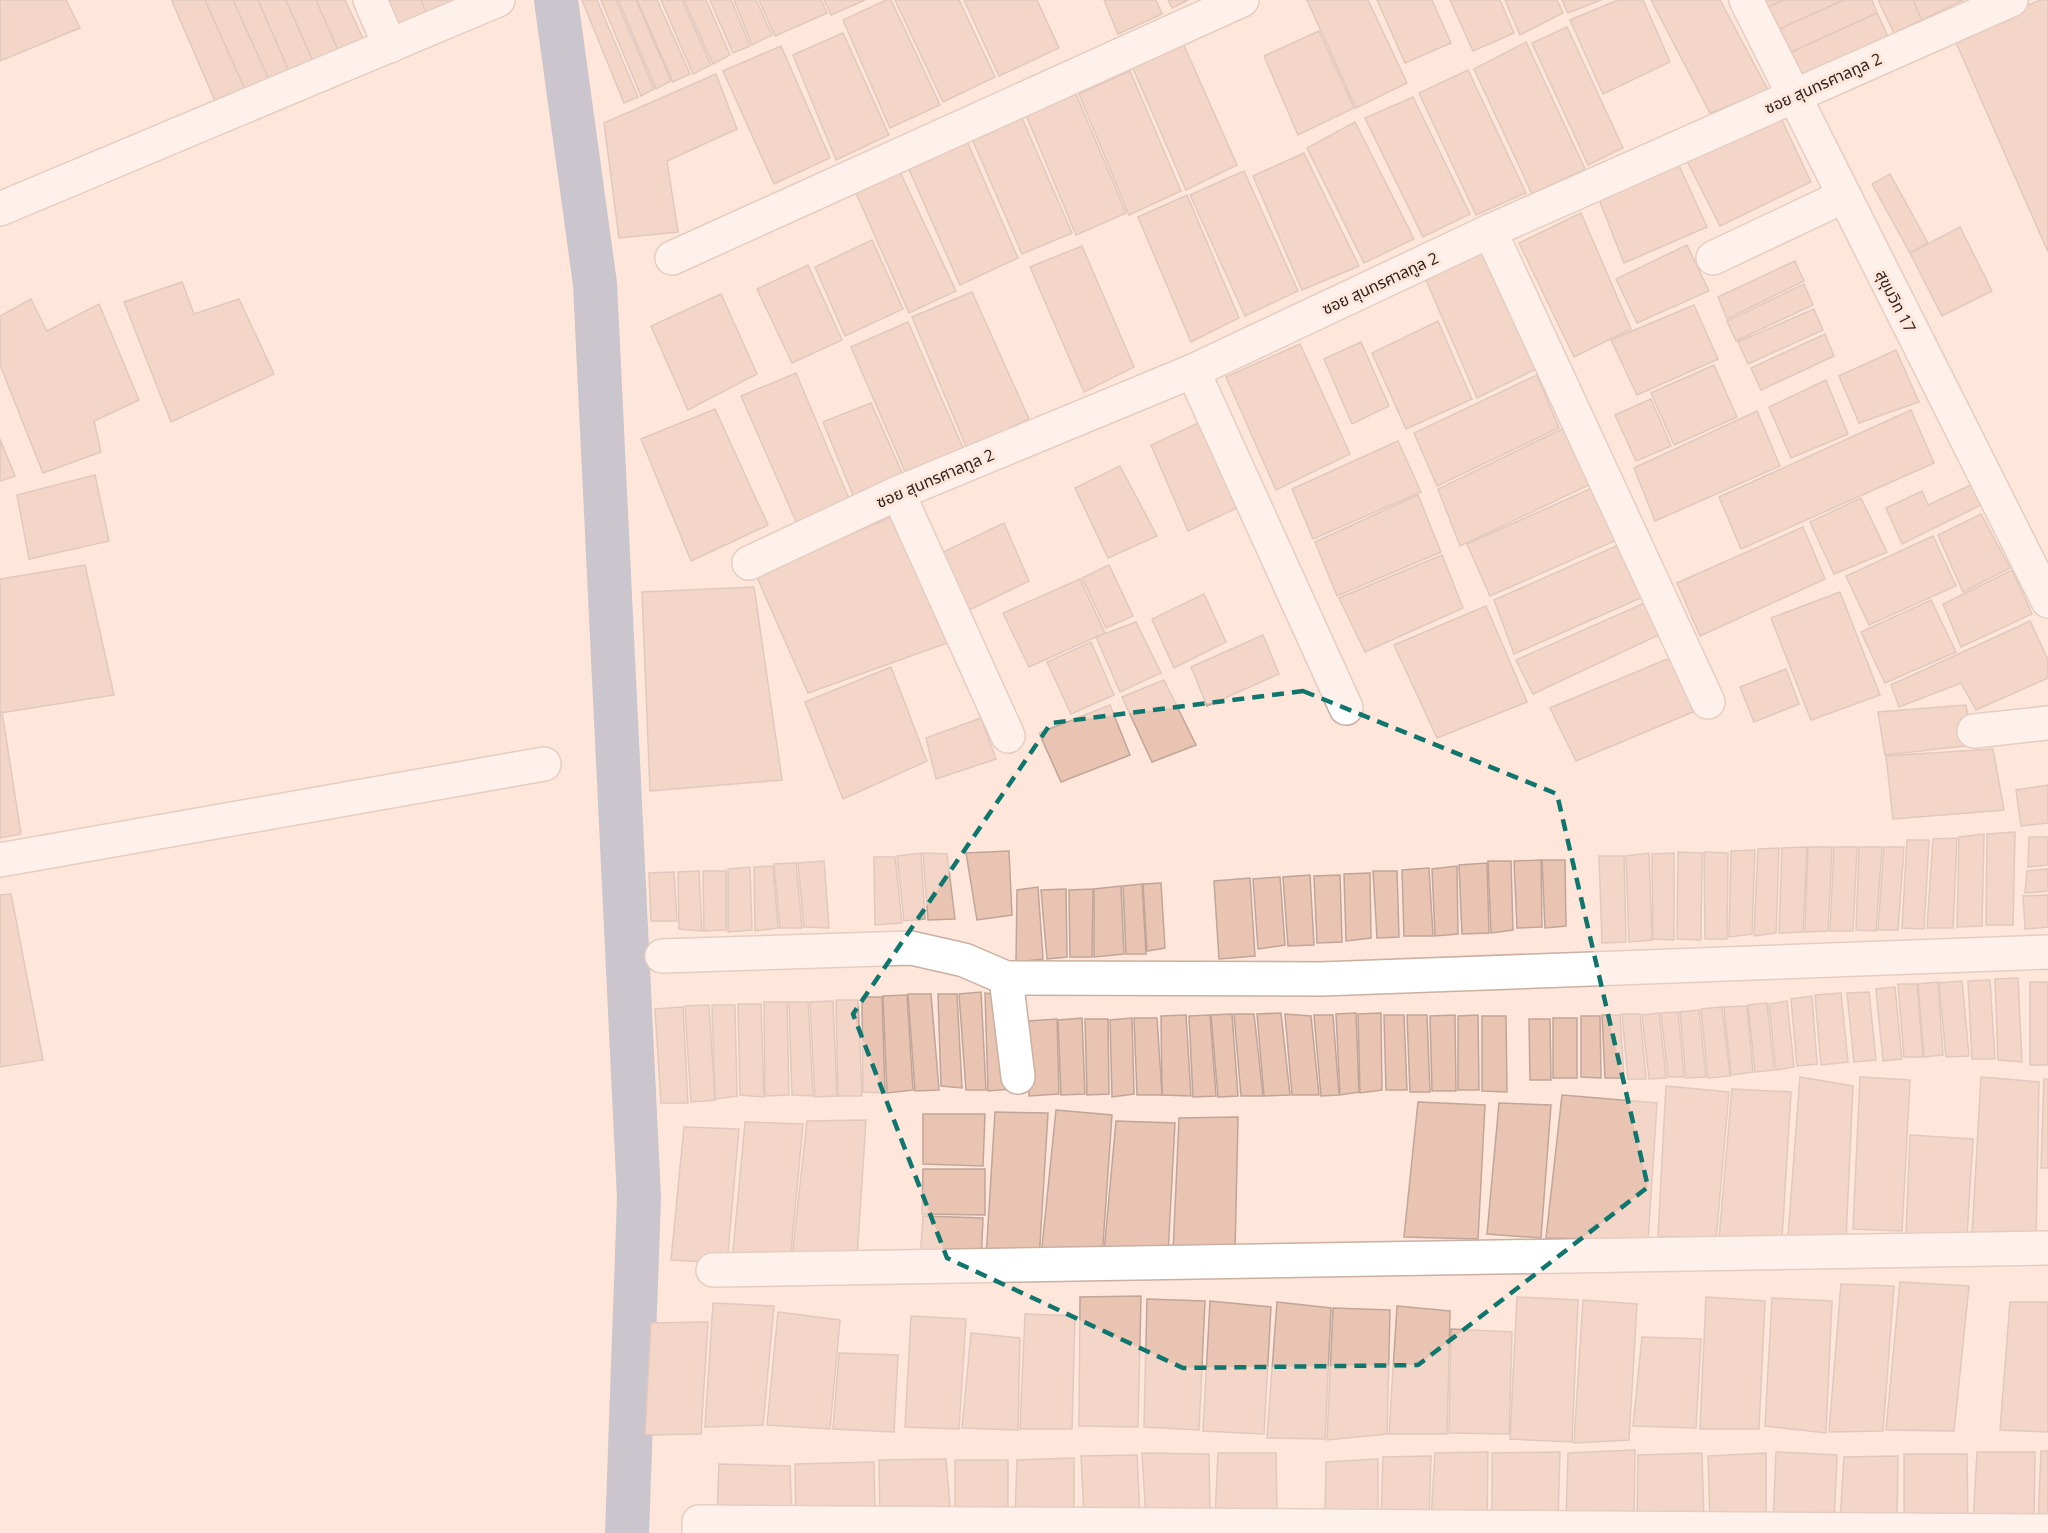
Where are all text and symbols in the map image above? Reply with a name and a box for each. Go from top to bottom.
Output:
street label: ซอย สุนทรศาลทูล 2 [1761,47,1885,119]
street label: ซอย สุนทรศาลทูล 2 [1318,246,1442,320]
street label: สุขุมวิท 17 [1871,266,1921,336]
street label: ซอย สุนทรศาลทูล 2 [873,443,997,513]

